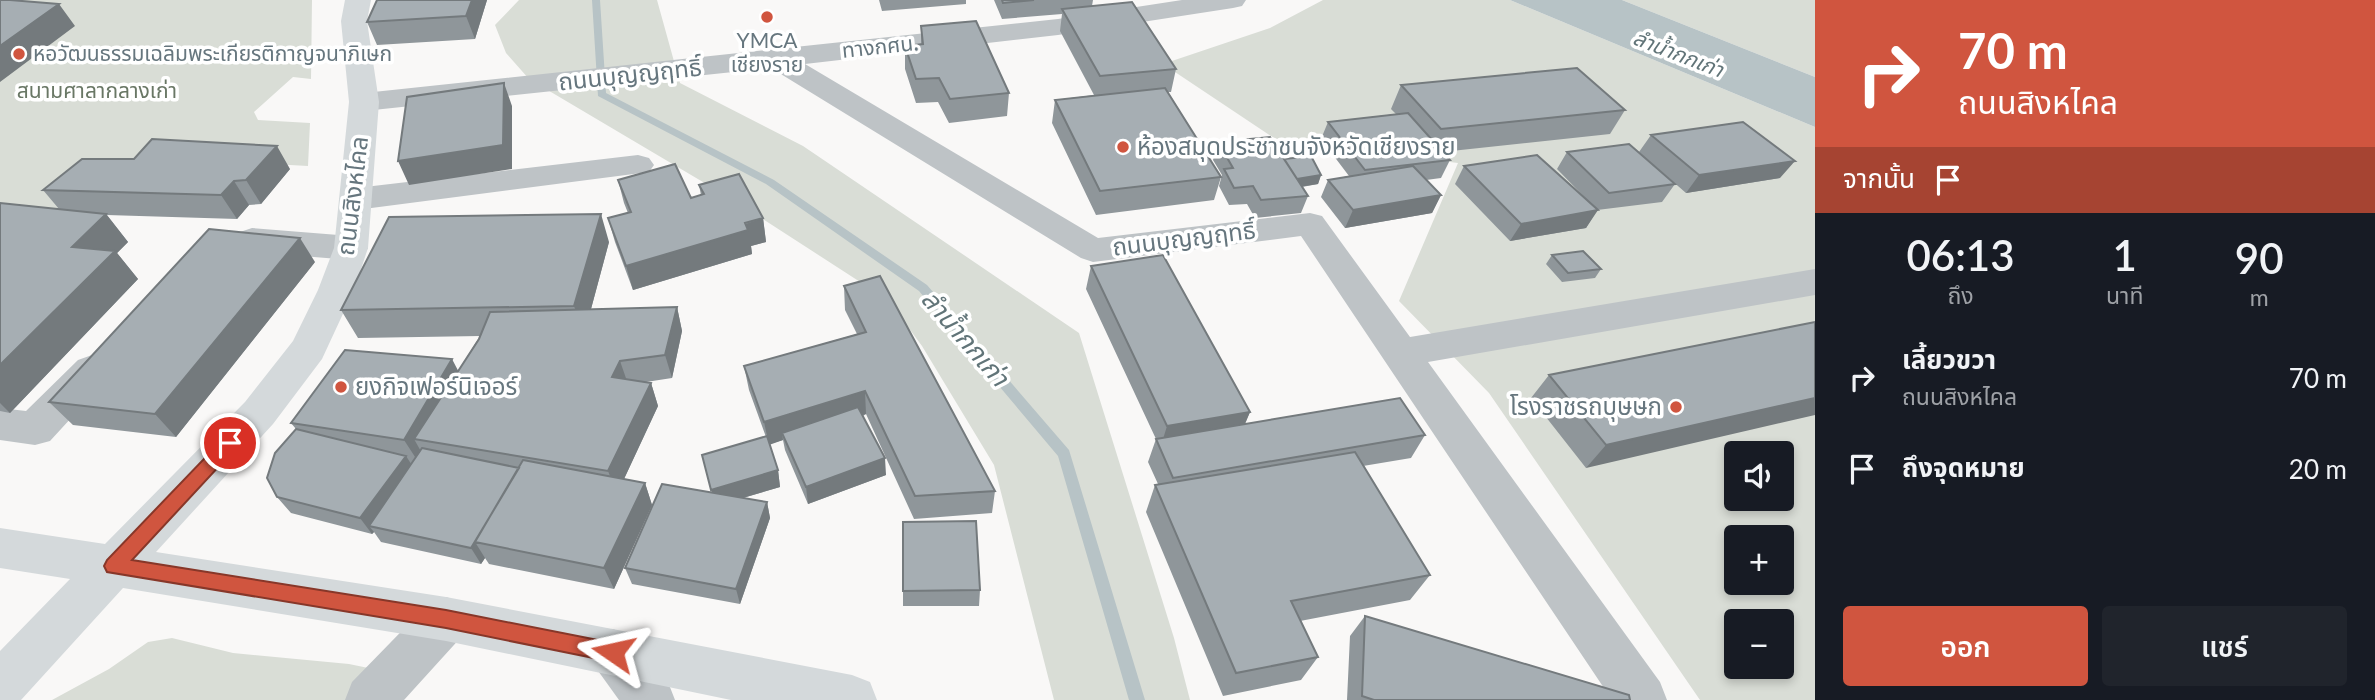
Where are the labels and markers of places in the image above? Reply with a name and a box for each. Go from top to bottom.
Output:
marker: YMCA เชียงราย [759,9,775,25]
place label: YMCA เชียงราย [731,27,803,76]
place label: หอวัฒนธรรมเฉลิมพระเกียรติกาญจนาภิเษก [33,40,392,65]
marker: หอวัฒนธรรมเฉลิมพระเกียรติกาญจนาภิเษก [11,46,27,62]
place label: ห้องสมุดประชาชนจังหวัดเชียงราย [1137,131,1455,162]
marker: ห้องสมุดประชาชนจังหวัดเชียงราย [1115,139,1131,155]
place label: ยงกิจเฟอร์นิเจอร์ [355,371,518,400]
marker: ยงกิจเฟอร์นิเจอร์ [333,379,349,395]
place label: โรงราชรถบุษษก [1510,391,1662,422]
marker: โรงราชรถบุษษก [1668,399,1684,415]
pin [200,413,260,473]

